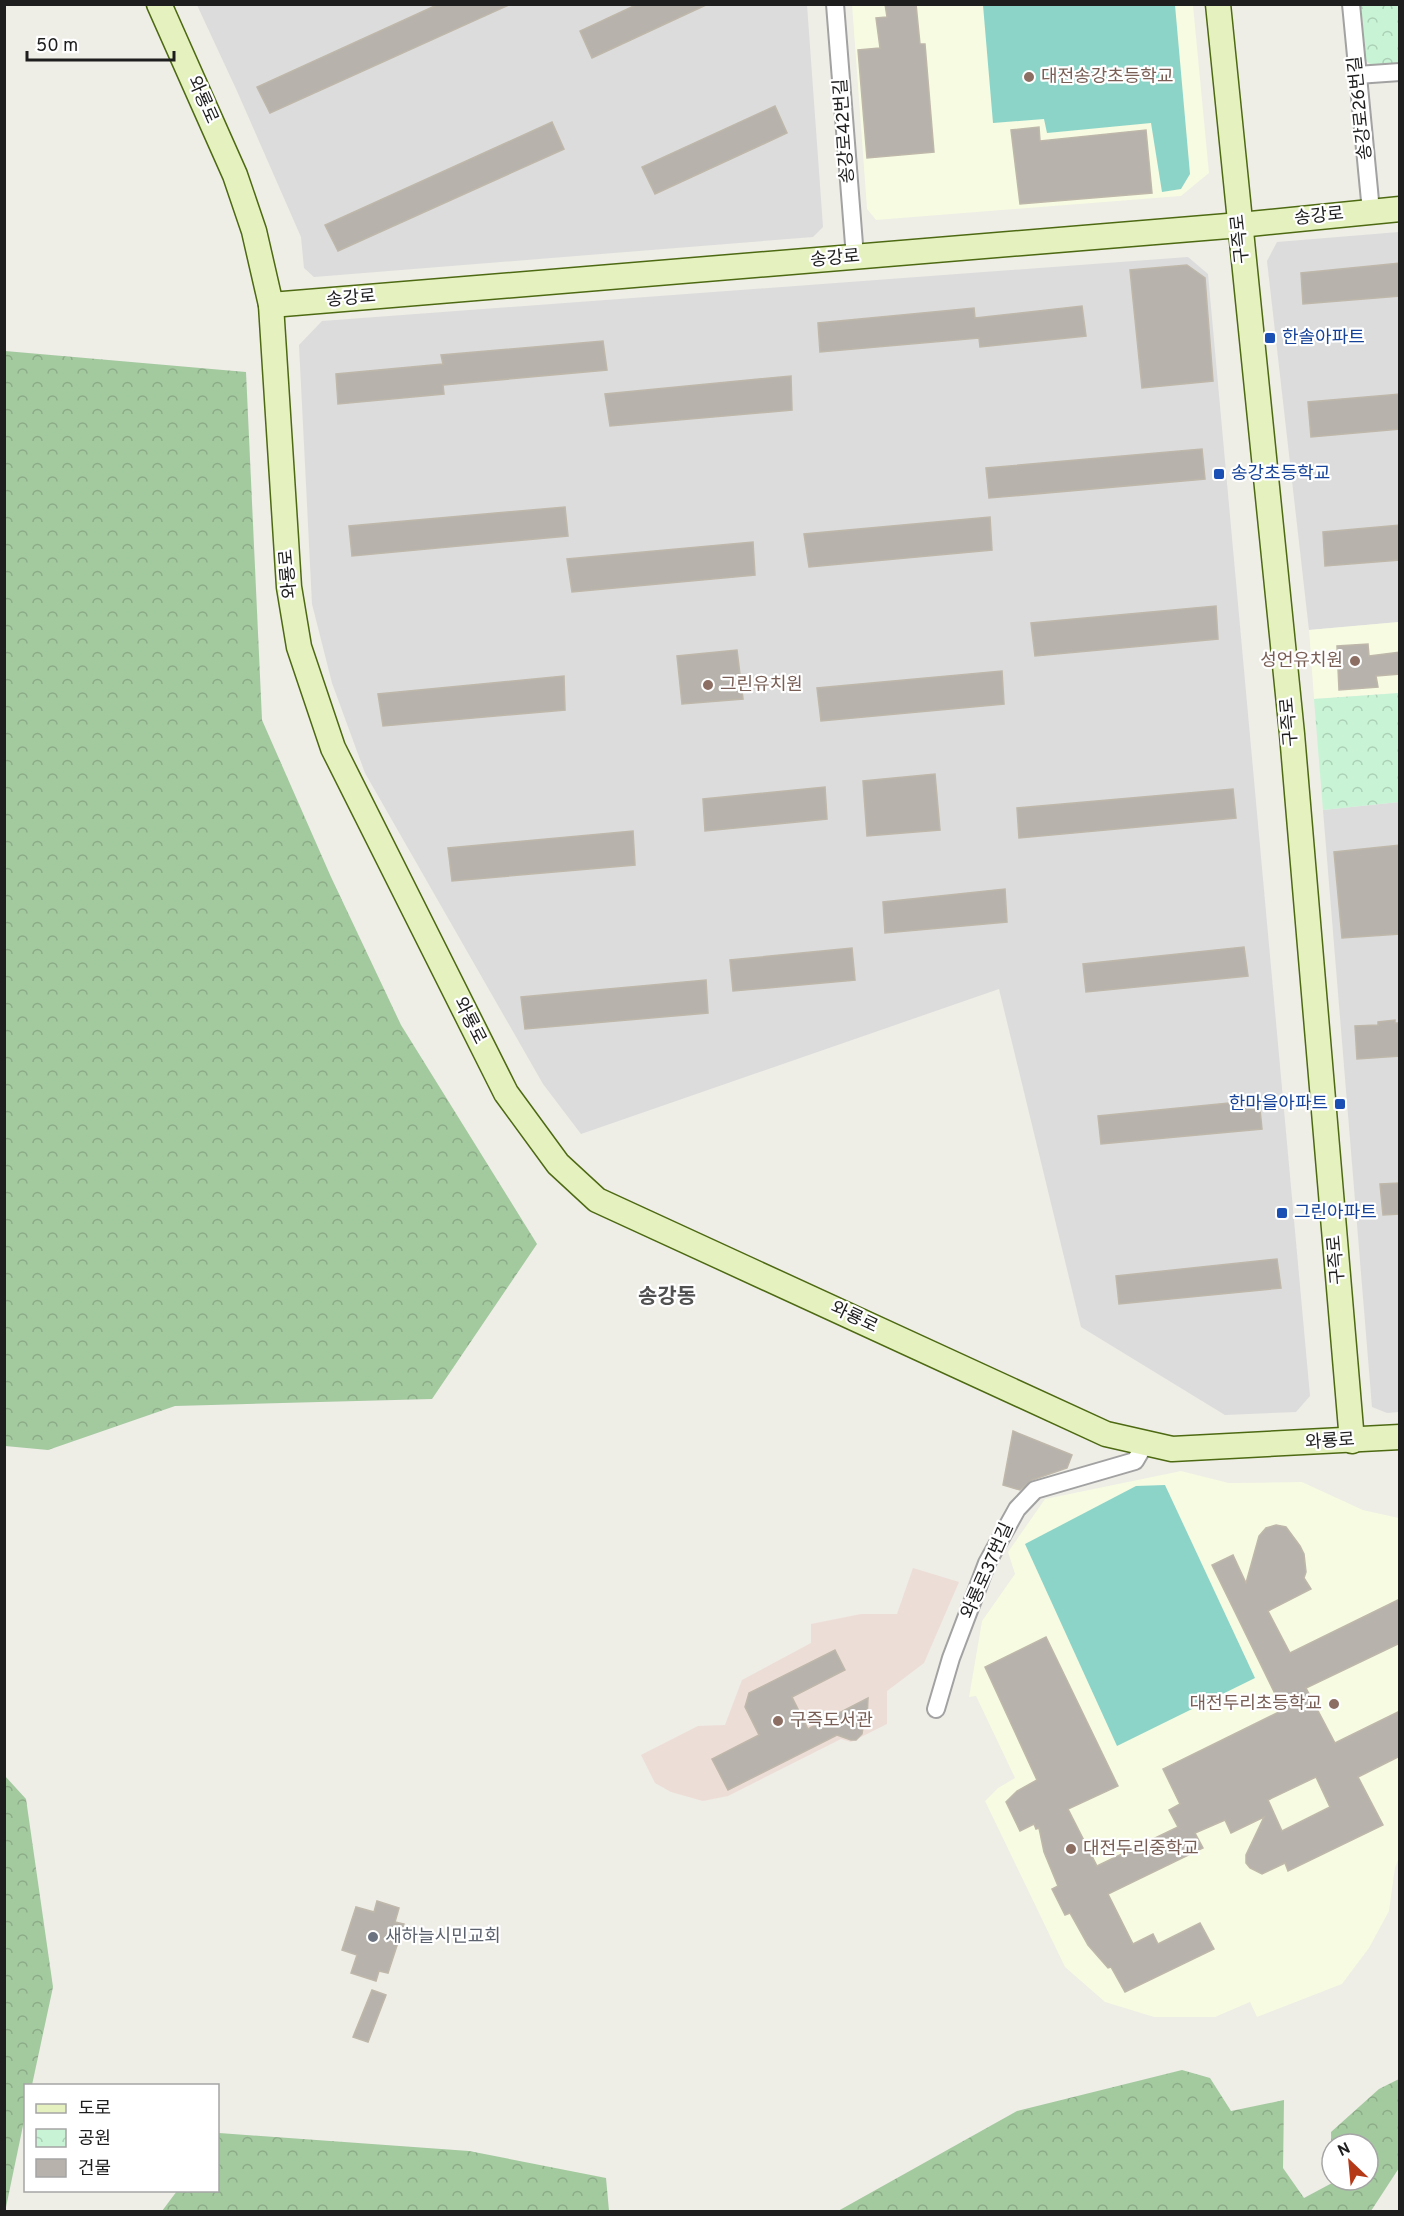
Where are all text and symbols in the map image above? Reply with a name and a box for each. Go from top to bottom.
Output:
scale bar [27,24,174,62]
text: 50 m [36,35,78,58]
street label: 송강로26번길 [1344,55,1378,161]
place label: 대전송강초등학교 [1041,66,1173,89]
marker: 대전송강초등학교 [1022,70,1036,84]
street label: 와룡로 [181,73,223,127]
street label: 송강로42번길 [830,78,860,184]
street label: 송강로 [1293,203,1345,231]
street label: 구즉로 [1227,213,1255,265]
street label: 송강로 [809,245,861,273]
street label: 송강로 [325,285,377,313]
place label: 한솔아파트 [1282,327,1365,350]
marker: 한솔아파트 [1263,331,1277,345]
place label: 송강초등학교 [1231,463,1330,486]
marker: 송강초등학교 [1212,467,1226,481]
street label: 와룡로 [275,548,303,600]
place label: 성언유치원 [1260,650,1343,673]
marker: 성언유치원 [1348,654,1362,668]
place label: 그린유치원 [720,674,803,697]
marker: 그린유치원 [701,678,715,692]
street label: 구즉로 [1276,696,1304,748]
street label: 와룡로 [447,994,491,1048]
place label: 한마을아파트 [1229,1093,1328,1116]
marker: 한마을아파트 [1333,1097,1347,1111]
place label: 그린아파트 [1294,1202,1377,1225]
marker: 그린아파트 [1275,1206,1289,1220]
street label: 구즉로 [1323,1234,1351,1286]
district label: 송강동 [638,1284,696,1311]
street label: 와룡로 [827,1297,881,1339]
street label: 와룡로 [1304,1429,1356,1455]
street label: 와룡로37번길 [957,1519,1019,1623]
place label: 대전두리초등학교 [1190,1693,1322,1716]
marker: 대전두리초등학교 [1327,1697,1341,1711]
place label: 구즉도서관 [790,1710,873,1733]
marker: 구즉도서관 [771,1714,785,1728]
place label: 대전두리중학교 [1083,1838,1199,1861]
marker: 대전두리중학교 [1064,1842,1078,1856]
place label: 새하늘시민교회 [385,1926,501,1949]
marker: 새하늘시민교회 [366,1930,380,1944]
legend [24,2084,219,2192]
text: 도로 [78,2098,111,2121]
text: 공원 [78,2128,111,2151]
north arrow [1320,2132,1380,2192]
text: N [1335,2139,1354,2162]
text: 건물 [78,2158,111,2181]

